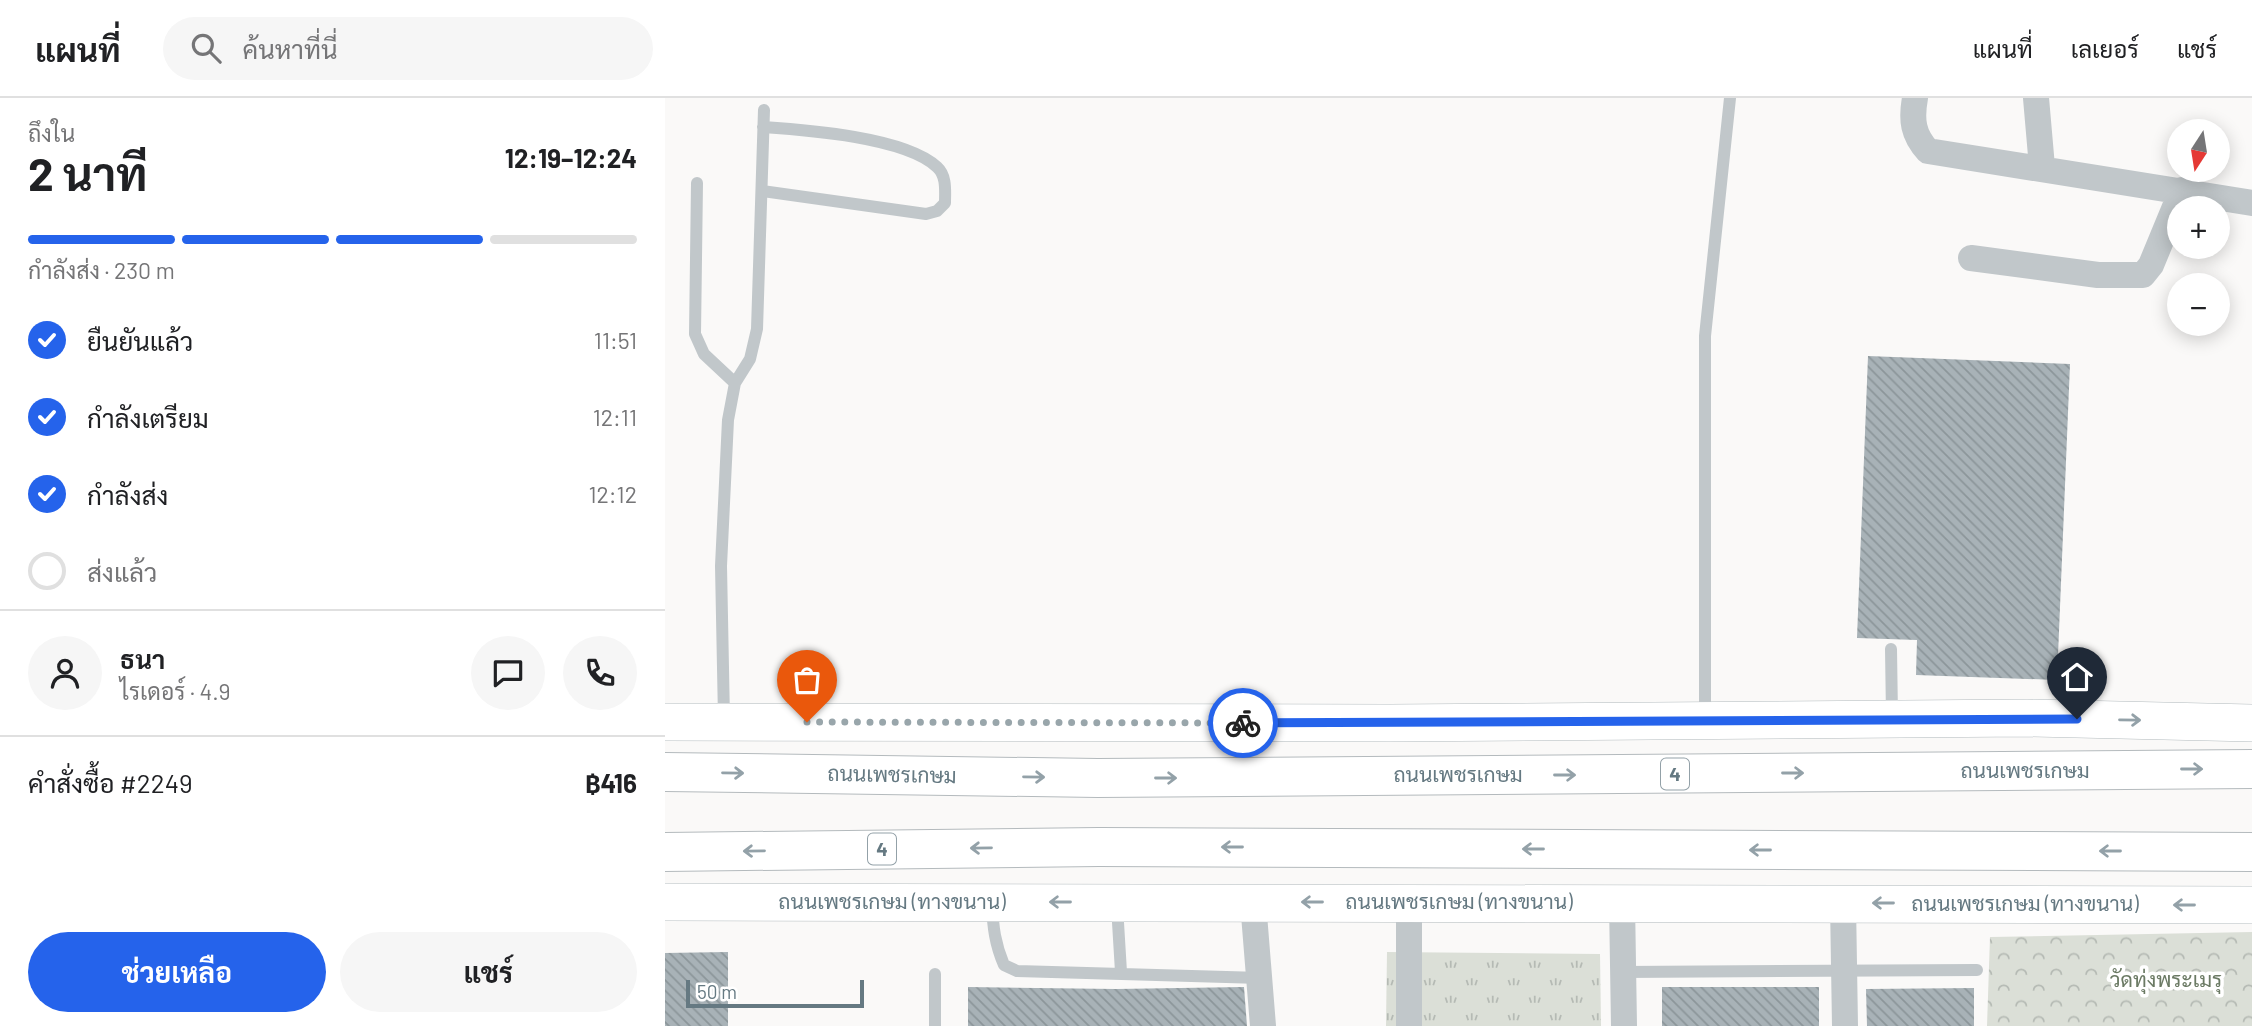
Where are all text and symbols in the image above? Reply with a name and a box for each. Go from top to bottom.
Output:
search box [163,17,653,80]
text: แผนที่ [35,29,121,69]
icon: search [187,29,225,67]
text: ค้นหาที่นี่ [243,33,338,64]
text: แผนที่ [1973,34,2033,63]
text: เลเยอร์ [2071,34,2139,63]
text: แชร์ [2177,34,2217,63]
text: ถึงใน [28,119,75,147]
north arrow [2167,119,2229,182]
map controls [2167,119,2230,336]
text: 12:19–12:24 [505,142,637,173]
text: 2 นาที [28,145,148,200]
button: + [2167,196,2230,259]
text: กำลังส่ง · 230 m [28,256,175,284]
button: − [2167,273,2230,336]
icon: check [28,321,66,359]
text: ยืนยันแล้ว [87,325,193,356]
text: 11:51 [594,326,637,354]
icon: check [28,398,66,436]
text: กำลังเตรียม [87,402,209,433]
text: 12:11 [593,403,637,431]
icon: check [28,475,66,513]
text: กำลังส่ง [87,479,168,510]
text: 12:12 [588,480,637,508]
text: ส่งแล้ว [87,556,157,587]
button: person [28,636,102,710]
button: chat [471,636,545,710]
button: phone [563,636,637,710]
text: ธนา [120,643,165,674]
pin [2047,647,2107,719]
pin [777,650,837,722]
icon: home [2058,658,2096,696]
icon: bag [788,661,826,699]
text: ไรเดอร์ · 4.9 [120,677,231,705]
courier [1208,688,1278,758]
icon: bike [1224,704,1262,742]
one-way arrow [2118,714,2141,727]
street label: ถนนเพชรเกษม [1960,757,2090,782]
road number: 4 [1661,758,1689,790]
street label: ถนนเพชรเกษม [827,760,957,787]
street label: ถนนเพชรเกษม [1393,761,1523,786]
one-way arrow [2180,762,2203,776]
one-way arrow [721,766,744,780]
one-way arrow [1781,766,1804,779]
text: คำสั่งซื้อ #2249 [28,767,193,798]
text: ฿416 [585,767,637,798]
one-way arrow [1554,768,1577,781]
one-way arrow [1022,771,1045,784]
one-way arrow [1155,771,1178,785]
road number: 4 [868,834,896,864]
one-way arrow [1221,840,1244,854]
one-way arrow [970,841,993,855]
one-way arrow [1522,842,1545,856]
one-way arrow [1749,843,1772,857]
one-way arrow [743,844,766,858]
one-way arrow [2099,844,2122,858]
street label: ถนนเพชรเกษม (ทางขนาน) [778,888,1006,913]
street label: ถนนเพชรเกษม (ทางขนาน) [1345,888,1573,913]
street label: ถนนเพชรเกษม (ทางขนาน) [1911,890,2139,915]
one-way arrow [1049,895,1072,909]
one-way arrow [1301,895,1324,909]
one-way arrow [1872,896,1895,910]
one-way arrow [2173,898,2196,912]
button: ช่วยเหลือ [28,932,326,1012]
button: แชร์ [340,932,637,1012]
park label: วัดทุ่งพระเมรุ [2110,966,2222,994]
scale bar [686,977,865,1009]
text: 50 m [697,980,737,1003]

